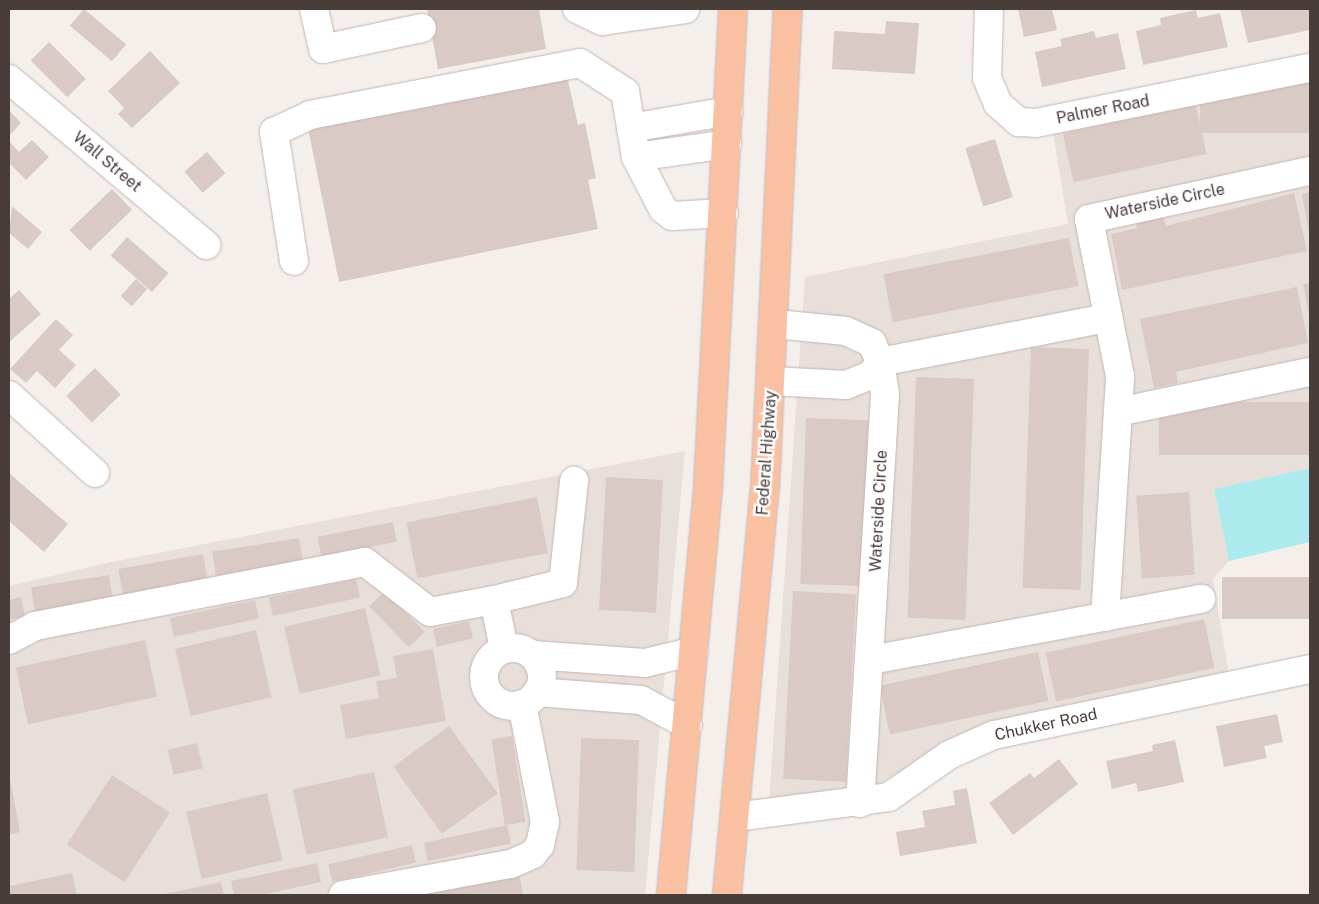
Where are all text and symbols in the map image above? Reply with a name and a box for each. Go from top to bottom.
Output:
street label: Palmer Road [1055,92,1151,128]
street label: Wall Street [69,128,145,196]
street label: Waterside Circle [1103,180,1227,224]
street label: Federal Highway [753,390,781,516]
street label: Waterside Circle [866,449,892,573]
street label: Chukker Road [993,705,1099,745]

